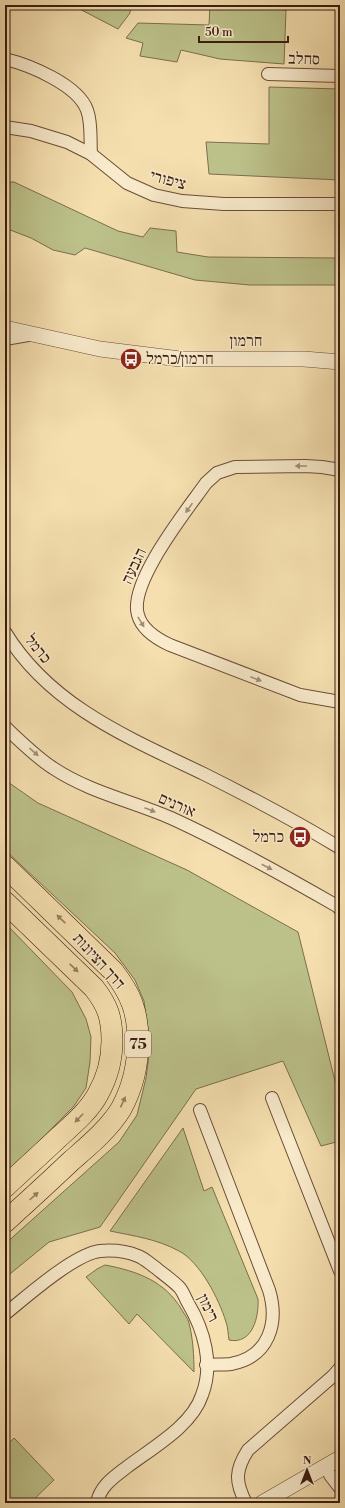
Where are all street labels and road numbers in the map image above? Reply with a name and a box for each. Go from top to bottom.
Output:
street label: סחלב [287,48,321,70]
street label: ציפורי [148,166,188,194]
street label: חרמון [229,331,263,351]
street label: הגבעה [117,545,151,587]
street label: כרמל [20,630,56,668]
street label: אורנים [155,788,199,822]
street label: דרך הציונות [68,929,130,993]
road number: 75 [125,1031,151,1057]
street label: רימון [193,1291,223,1325]

